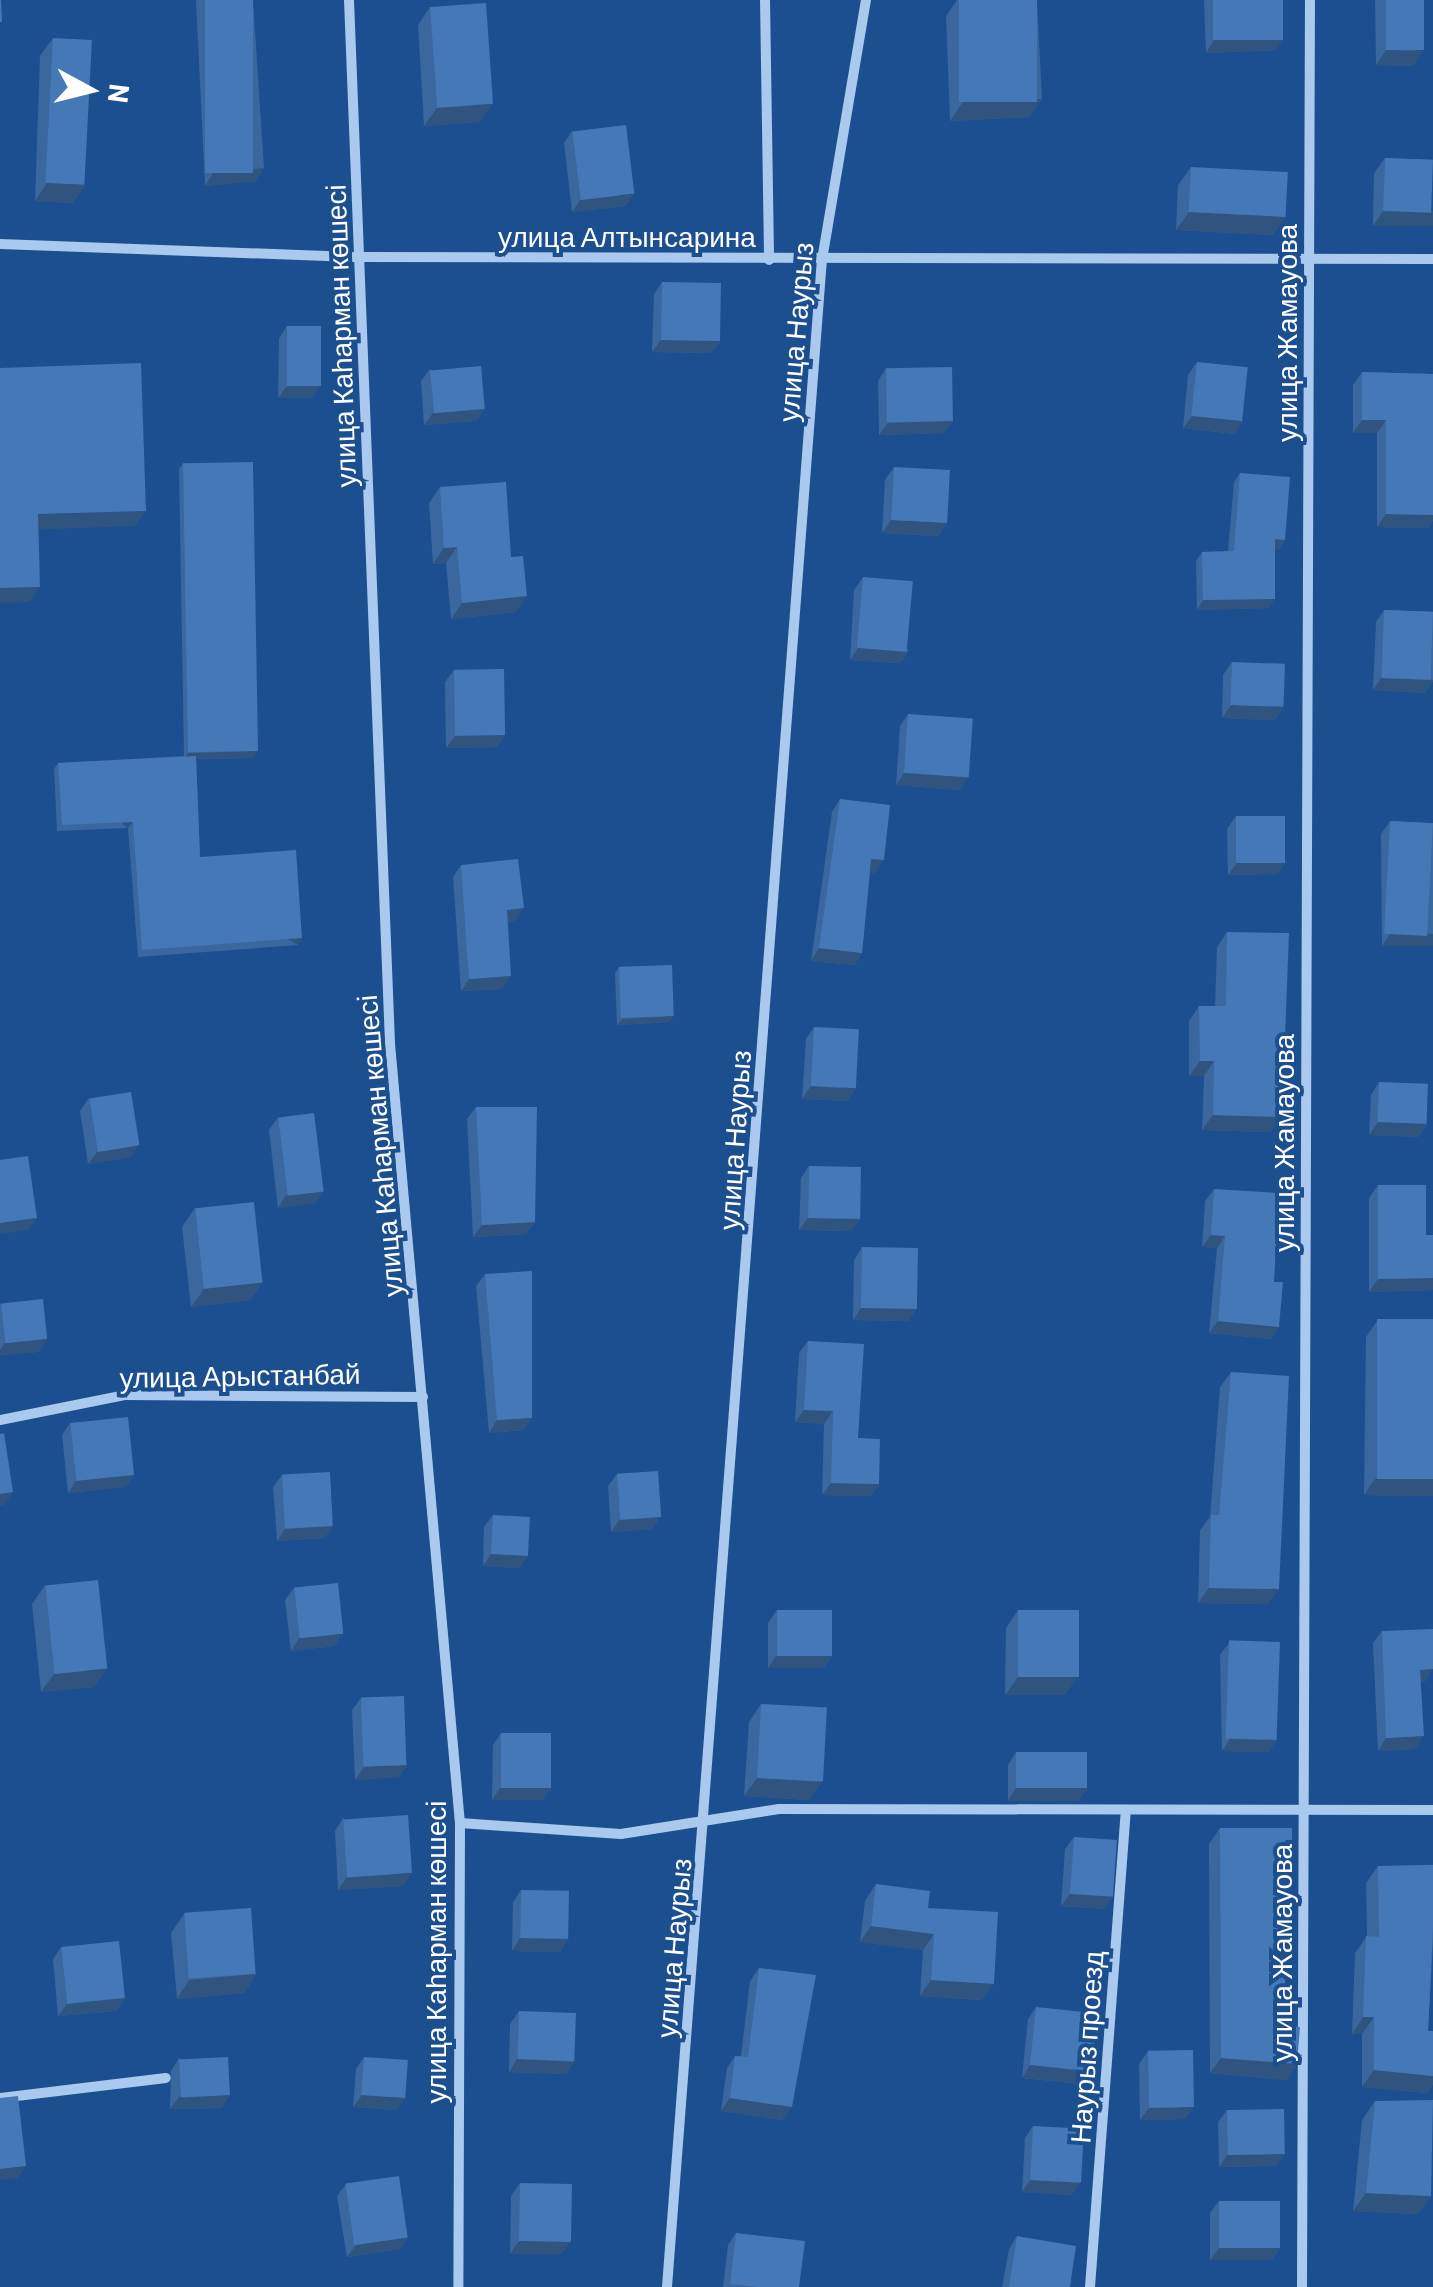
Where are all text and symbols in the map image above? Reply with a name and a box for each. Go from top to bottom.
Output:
north arrow [40,40,140,140]
text: N [102,82,138,105]
street label: улица Каһарман көшесі [318,184,362,488]
street label: улица Алтынсарина [498,219,756,253]
street label: улица Жамауова [1269,224,1303,442]
street label: улица Наурыз [770,241,820,423]
street label: улица Каһарман көшесі [349,994,409,1298]
street label: улица Жамауова [1266,1034,1300,1252]
street label: улица Наурыз [711,1049,757,1231]
street label: улица Арыстанбай [119,1356,361,1394]
street label: улица Каһарман көшесі [418,1800,452,2104]
street label: улица Жамауова [1264,1844,1298,2062]
street label: улица Наурыз [648,1857,698,2039]
street label: Наурыз проезд [1063,1950,1109,2144]

